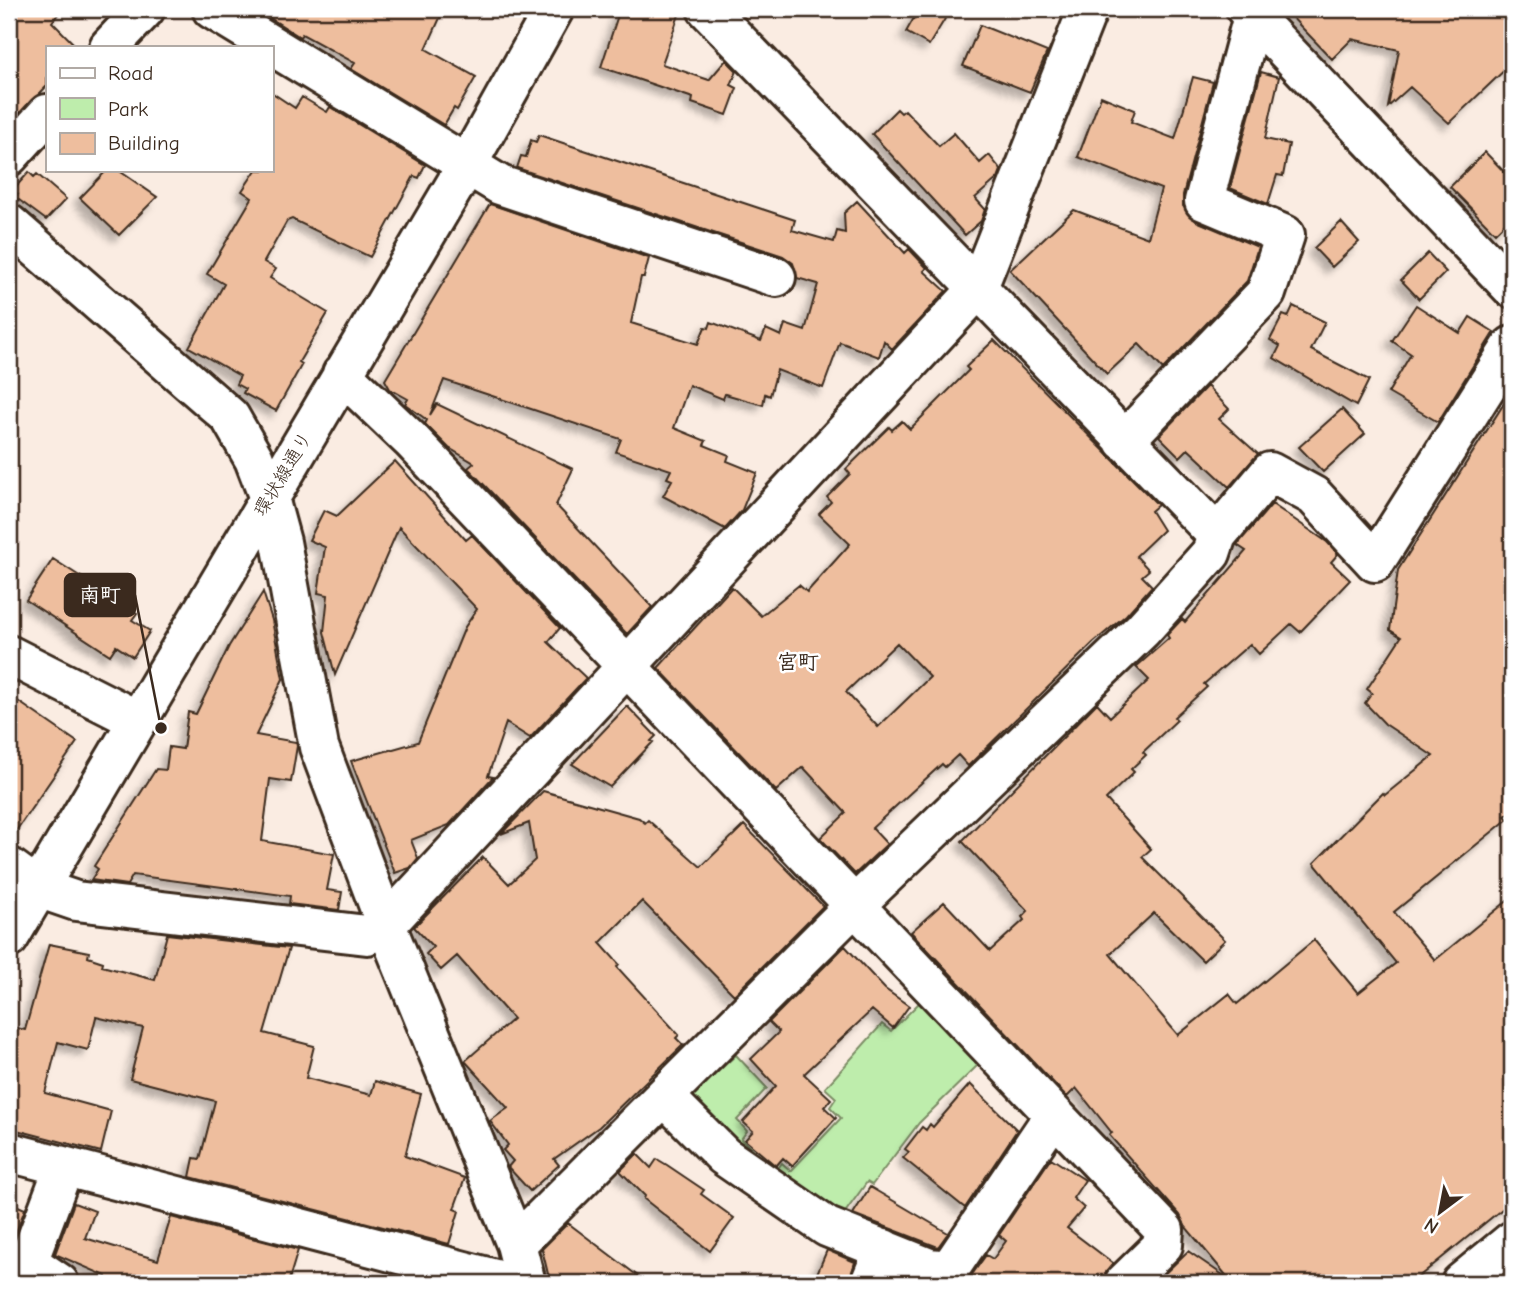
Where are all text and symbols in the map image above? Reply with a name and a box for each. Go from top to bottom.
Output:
legend [46,46,273,172]
text: Road [108,61,153,85]
text: Park [108,97,148,121]
text: Building [108,131,180,155]
street label: 環状線通り [249,428,317,520]
callout: 南町 [65,574,135,616]
text: 南町 [79,583,121,607]
district label: 宮町 [777,650,819,674]
north arrow [1406,1176,1476,1246]
text: N [1420,1213,1443,1238]

